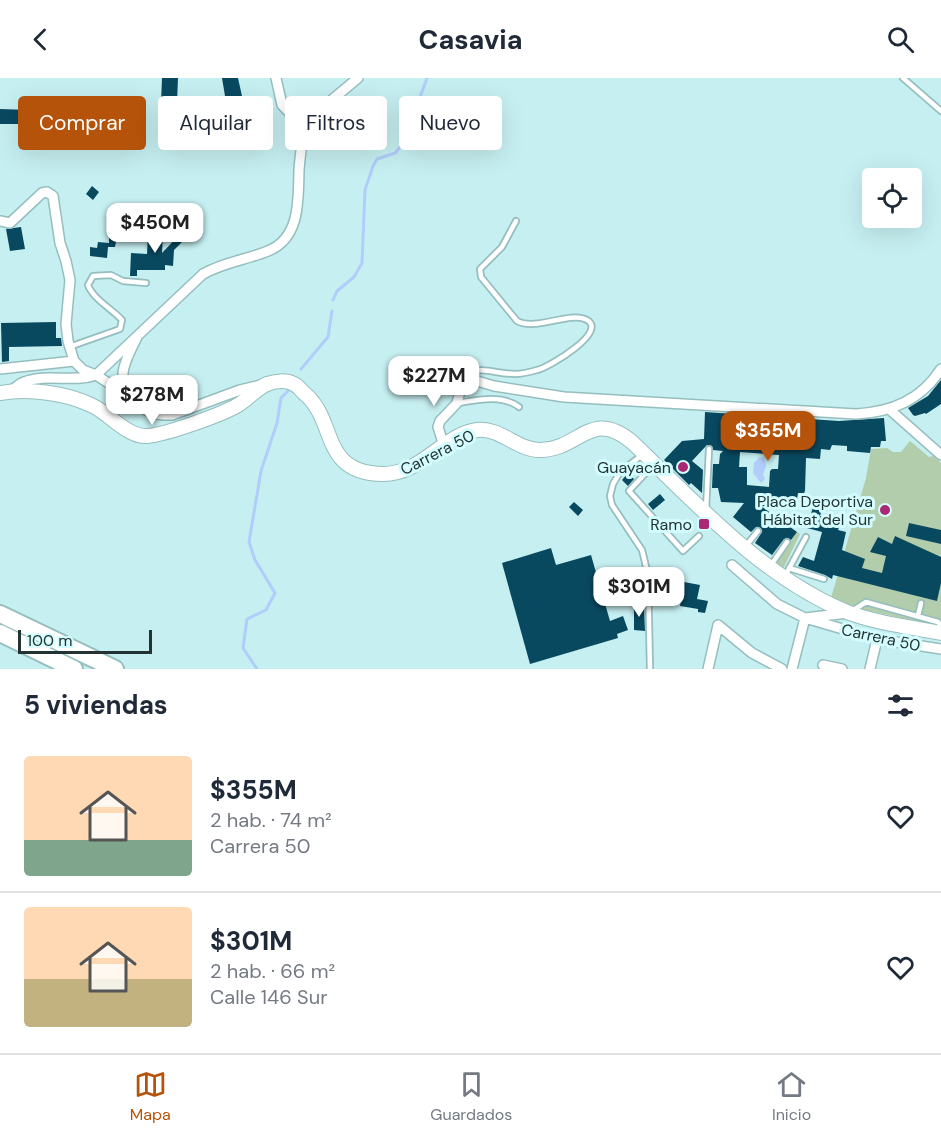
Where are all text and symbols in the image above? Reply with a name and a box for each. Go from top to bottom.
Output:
text: Casavia [418,22,523,57]
icon: back [24,23,57,56]
icon: search [884,23,917,56]
chip: Comprar [18,96,146,150]
chip: Alquilar [158,96,273,150]
chip: Filtros [285,96,387,150]
chip: Nuevo [399,96,502,150]
map controls [862,168,922,228]
button: locate [862,168,922,228]
pin: $450M [113,203,197,254]
text: $450M [120,209,190,235]
pin: $227M [392,356,476,407]
text: $227M [402,362,466,388]
pin: $278M [110,375,194,426]
text: $278M [120,381,184,407]
pin: $355M [726,411,810,462]
text: $355M [735,417,801,443]
street label: Carrera 50 [397,425,478,480]
place label: Guayacán [597,457,671,478]
marker: Guayacán [676,460,690,474]
place label: Placa Deportiva Hábitat del Sur [757,491,873,530]
marker: Placa Deportiva Hábitat del Sur [878,503,892,517]
place label: Ramo [650,514,692,535]
marker: Ramo [697,517,711,531]
pin: $301M [597,567,681,618]
text: $301M [607,573,671,599]
street label: Carrera 50 [839,619,922,656]
scale bar [18,627,152,654]
text: 100 m [27,630,72,651]
text: 5 viviendas [24,688,168,722]
icon: filters [884,689,917,722]
text: $355M [210,773,297,807]
icon: home [72,780,144,852]
icon: heart [884,800,917,833]
text: 2 hab. · 74 m² [210,807,332,833]
text: Carrera 50 [210,833,310,859]
text: $301M [210,924,292,958]
icon: home [72,931,144,1003]
icon: heart [884,951,917,984]
text: 2 hab. · 66 m² [210,958,335,984]
text: Calle 146 Sur [210,984,328,1010]
tab: Mapa [130,1068,171,1125]
tab: Guardados [430,1068,512,1125]
tab: Inicio [772,1068,811,1125]

